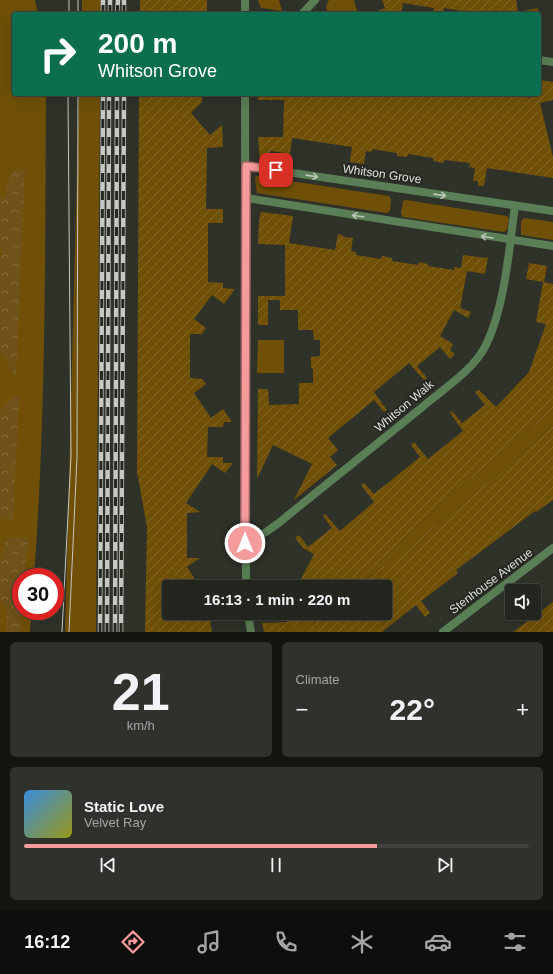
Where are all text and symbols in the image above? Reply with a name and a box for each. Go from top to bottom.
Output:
icon: right [32,28,84,80]
text: 200 m [98,28,177,59]
text: Whitson Grove [98,61,217,81]
pin [259,153,293,187]
icon: arrive [265,159,287,181]
street label: Whitson Grove [342,162,423,186]
one-way arrow [305,172,318,180]
one-way arrow [434,191,447,199]
one-way arrow [352,212,365,220]
one-way arrow [481,233,494,241]
street label: Whitson Walk [372,377,437,435]
position arrow [224,522,266,564]
street label: Stenhouse Avenue [447,545,536,617]
speed limit sign: 30 [12,568,64,620]
map controls [505,584,541,620]
button: sound [505,584,541,620]
text: 16:13 · 1 min · 220 m [204,591,350,608]
text: 21 [112,663,170,721]
text: Climate [296,672,340,687]
text: 22° [390,693,435,726]
text: − [296,697,308,722]
text: + [516,697,529,722]
text: km/h [127,718,155,733]
text: Static Love [84,798,164,815]
text: Velvet Ray [84,815,146,830]
icon: previous [97,854,119,876]
icon: pause [265,854,287,876]
icon: next [434,854,456,876]
icon: directions [119,928,147,956]
icon: music [195,928,223,956]
icon: phone [272,928,300,956]
icon: climate [348,928,376,956]
icon: car [424,928,452,956]
icon: filters [501,928,529,956]
text: 16:12 [24,932,70,952]

